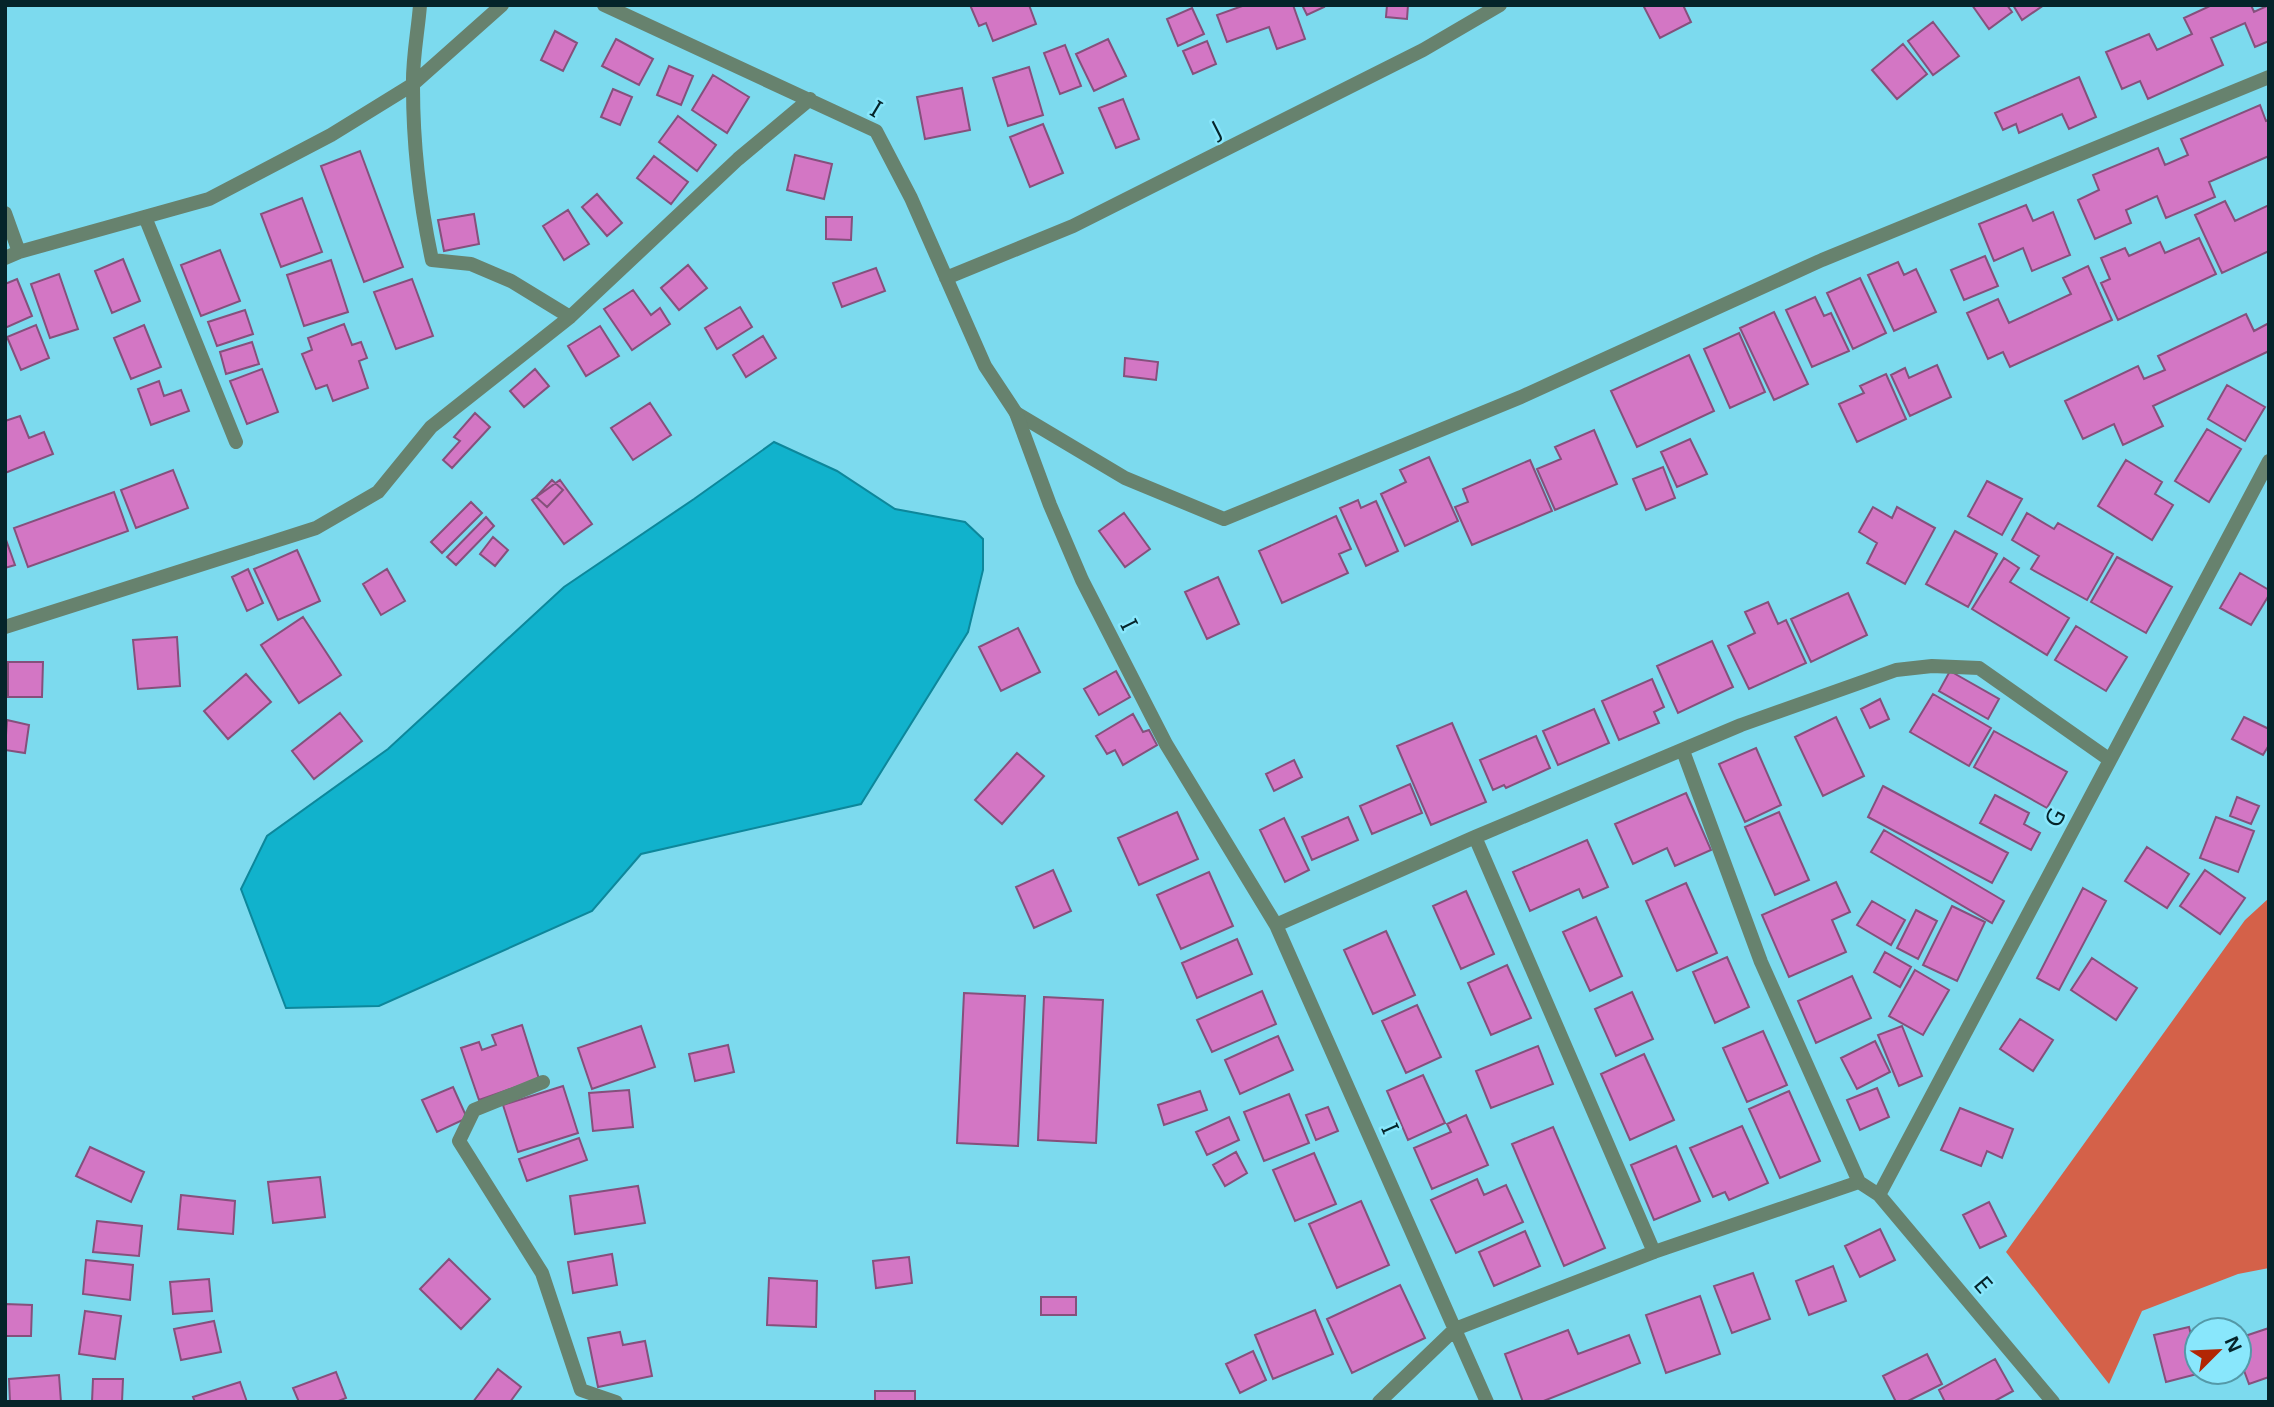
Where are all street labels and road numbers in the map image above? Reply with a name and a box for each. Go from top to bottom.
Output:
street label: I [865,92,889,124]
street label: J [1204,112,1226,145]
street label: I [1113,613,1147,635]
street label: G [2035,802,2073,832]
street label: I [1374,1118,1408,1138]
street label: E [1967,1268,2001,1300]

